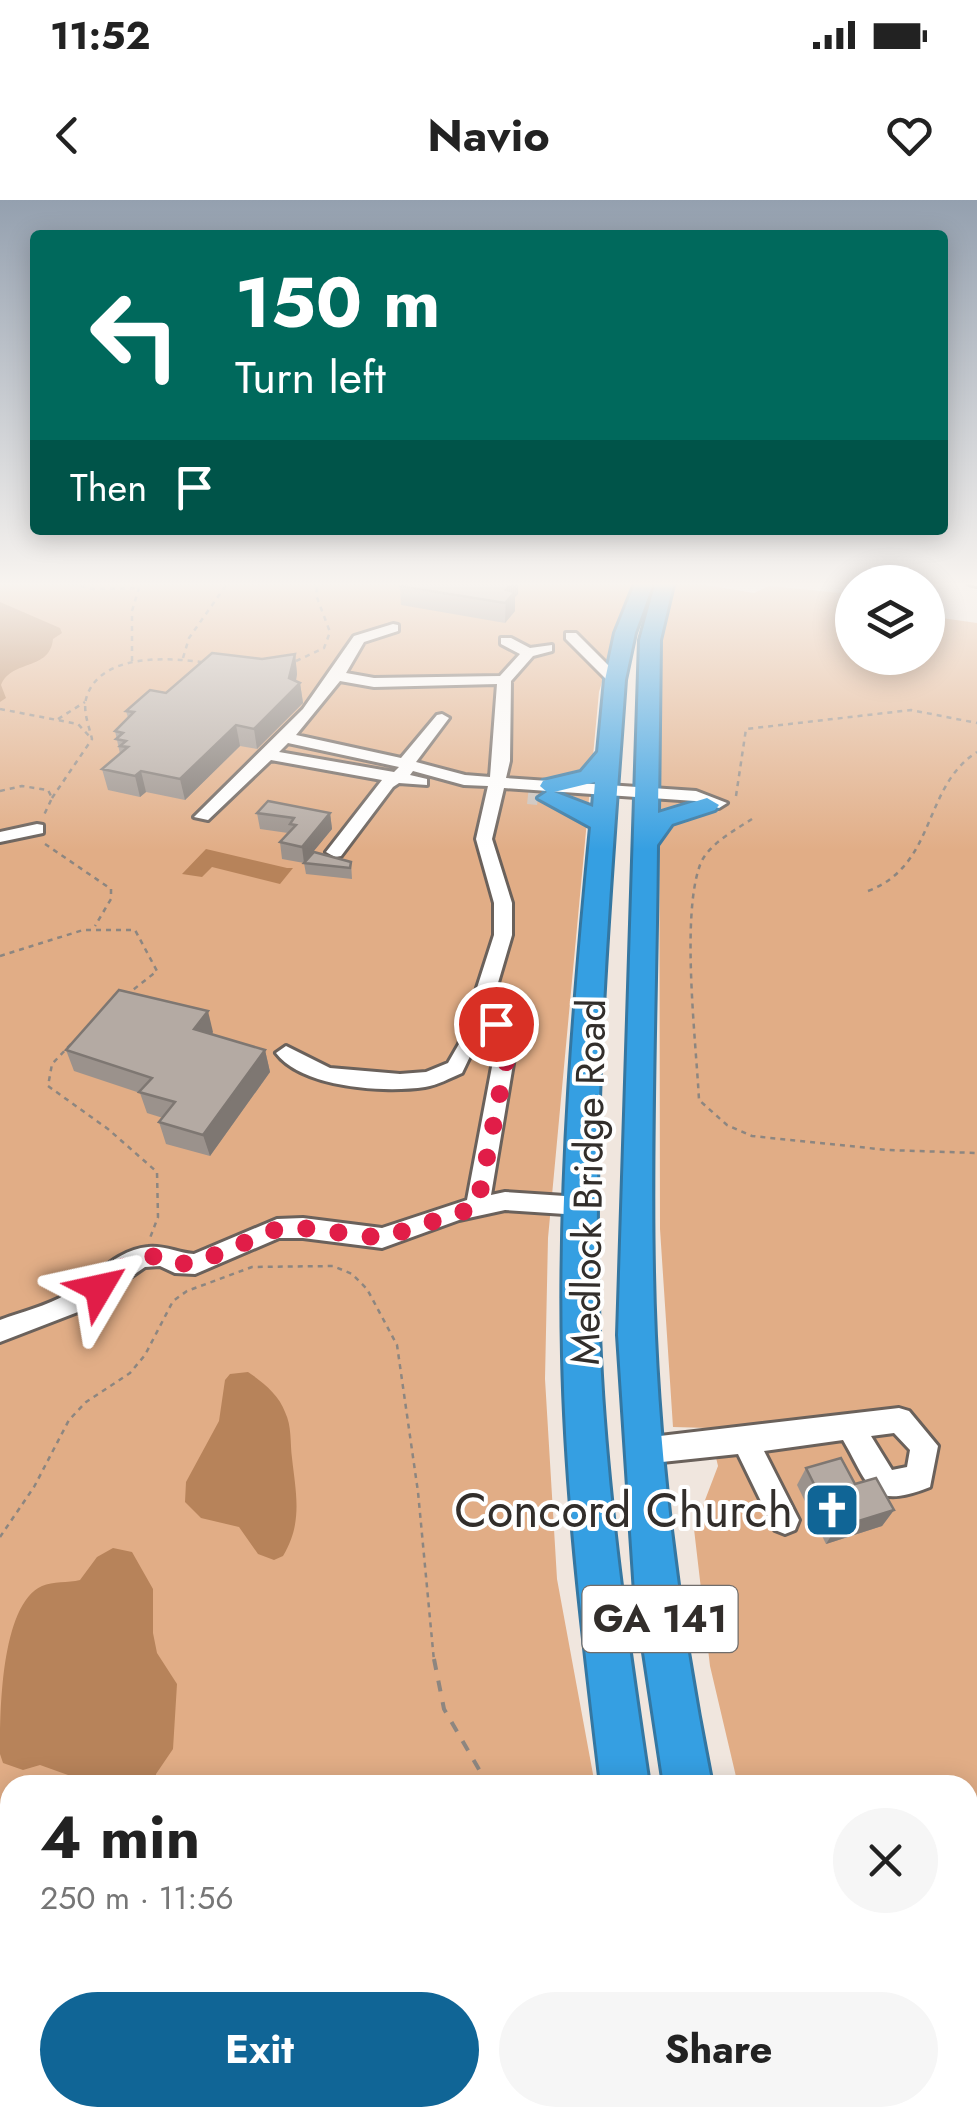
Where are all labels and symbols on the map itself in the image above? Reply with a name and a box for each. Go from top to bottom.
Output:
pin [454,982,539,1067]
street label: Medlock Bridge Road [556,998,620,1366]
position arrow [47,1236,151,1340]
place label: Concord Church [454,1476,793,1545]
church icon: Concord Church [802,1480,862,1540]
road number: GA 141 [582,1586,738,1652]

